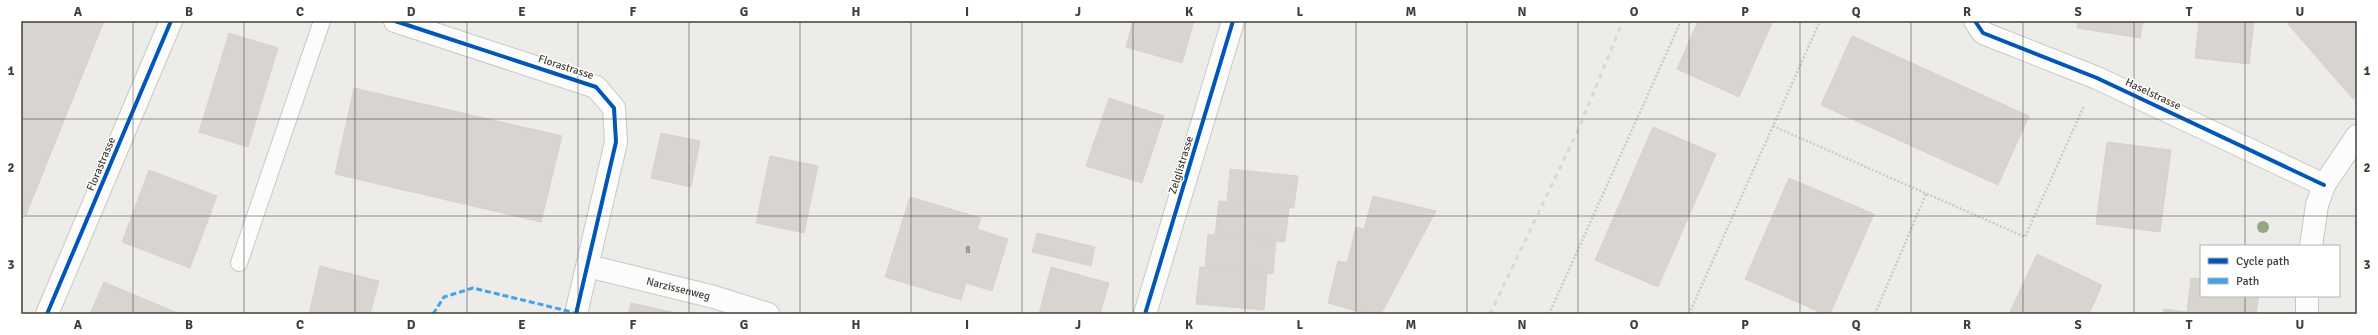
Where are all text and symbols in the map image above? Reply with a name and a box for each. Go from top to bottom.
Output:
text: A [74,4,83,20]
text: B [185,4,193,20]
text: C [296,4,304,20]
text: D [407,4,416,20]
text: E [518,4,526,20]
text: F [630,4,637,20]
text: G [740,4,748,20]
text: H [852,4,860,20]
text: I [965,4,969,20]
text: J [1075,4,1081,20]
text: K [1185,4,1193,20]
text: L [1297,4,1304,20]
text: M [1406,4,1417,20]
text: N [1517,4,1527,20]
text: O [1630,4,1639,20]
text: P [1741,4,1749,20]
text: Q [1852,4,1861,20]
text: R [1963,4,1971,20]
text: S [2074,4,2082,20]
text: T [2186,4,2193,20]
text: U [2296,4,2304,20]
street label: Florastrasse [537,52,595,82]
text: 1 [7,63,15,79]
text: 1 [2363,63,2371,79]
street label: Haselstrasse [2123,75,2183,113]
street label: Zelglistrasse [1166,134,1196,196]
street label: Florastrasse [84,135,118,193]
text: 2 [7,160,15,176]
text: 2 [2363,160,2371,176]
house number: 8 [966,245,971,256]
legend [2200,245,2340,297]
text: Cycle path [2236,254,2289,269]
text: 3 [7,257,15,273]
text: 3 [2363,257,2371,273]
street label: Narzissenweg [645,274,712,302]
text: Path [2236,274,2259,289]
text: A [74,317,83,333]
text: B [185,317,193,333]
text: C [296,317,304,333]
text: D [407,317,416,333]
text: E [518,317,526,333]
text: F [630,317,637,333]
text: G [740,317,748,333]
text: H [852,317,860,333]
text: I [965,317,969,333]
text: J [1075,317,1081,333]
text: K [1185,317,1193,333]
text: L [1297,317,1304,333]
text: M [1406,317,1417,333]
text: N [1517,317,1527,333]
text: O [1630,317,1639,333]
text: P [1741,317,1749,333]
text: Q [1852,317,1861,333]
text: R [1963,317,1971,333]
text: S [2074,317,2082,333]
text: T [2186,317,2193,333]
text: U [2296,317,2304,333]

